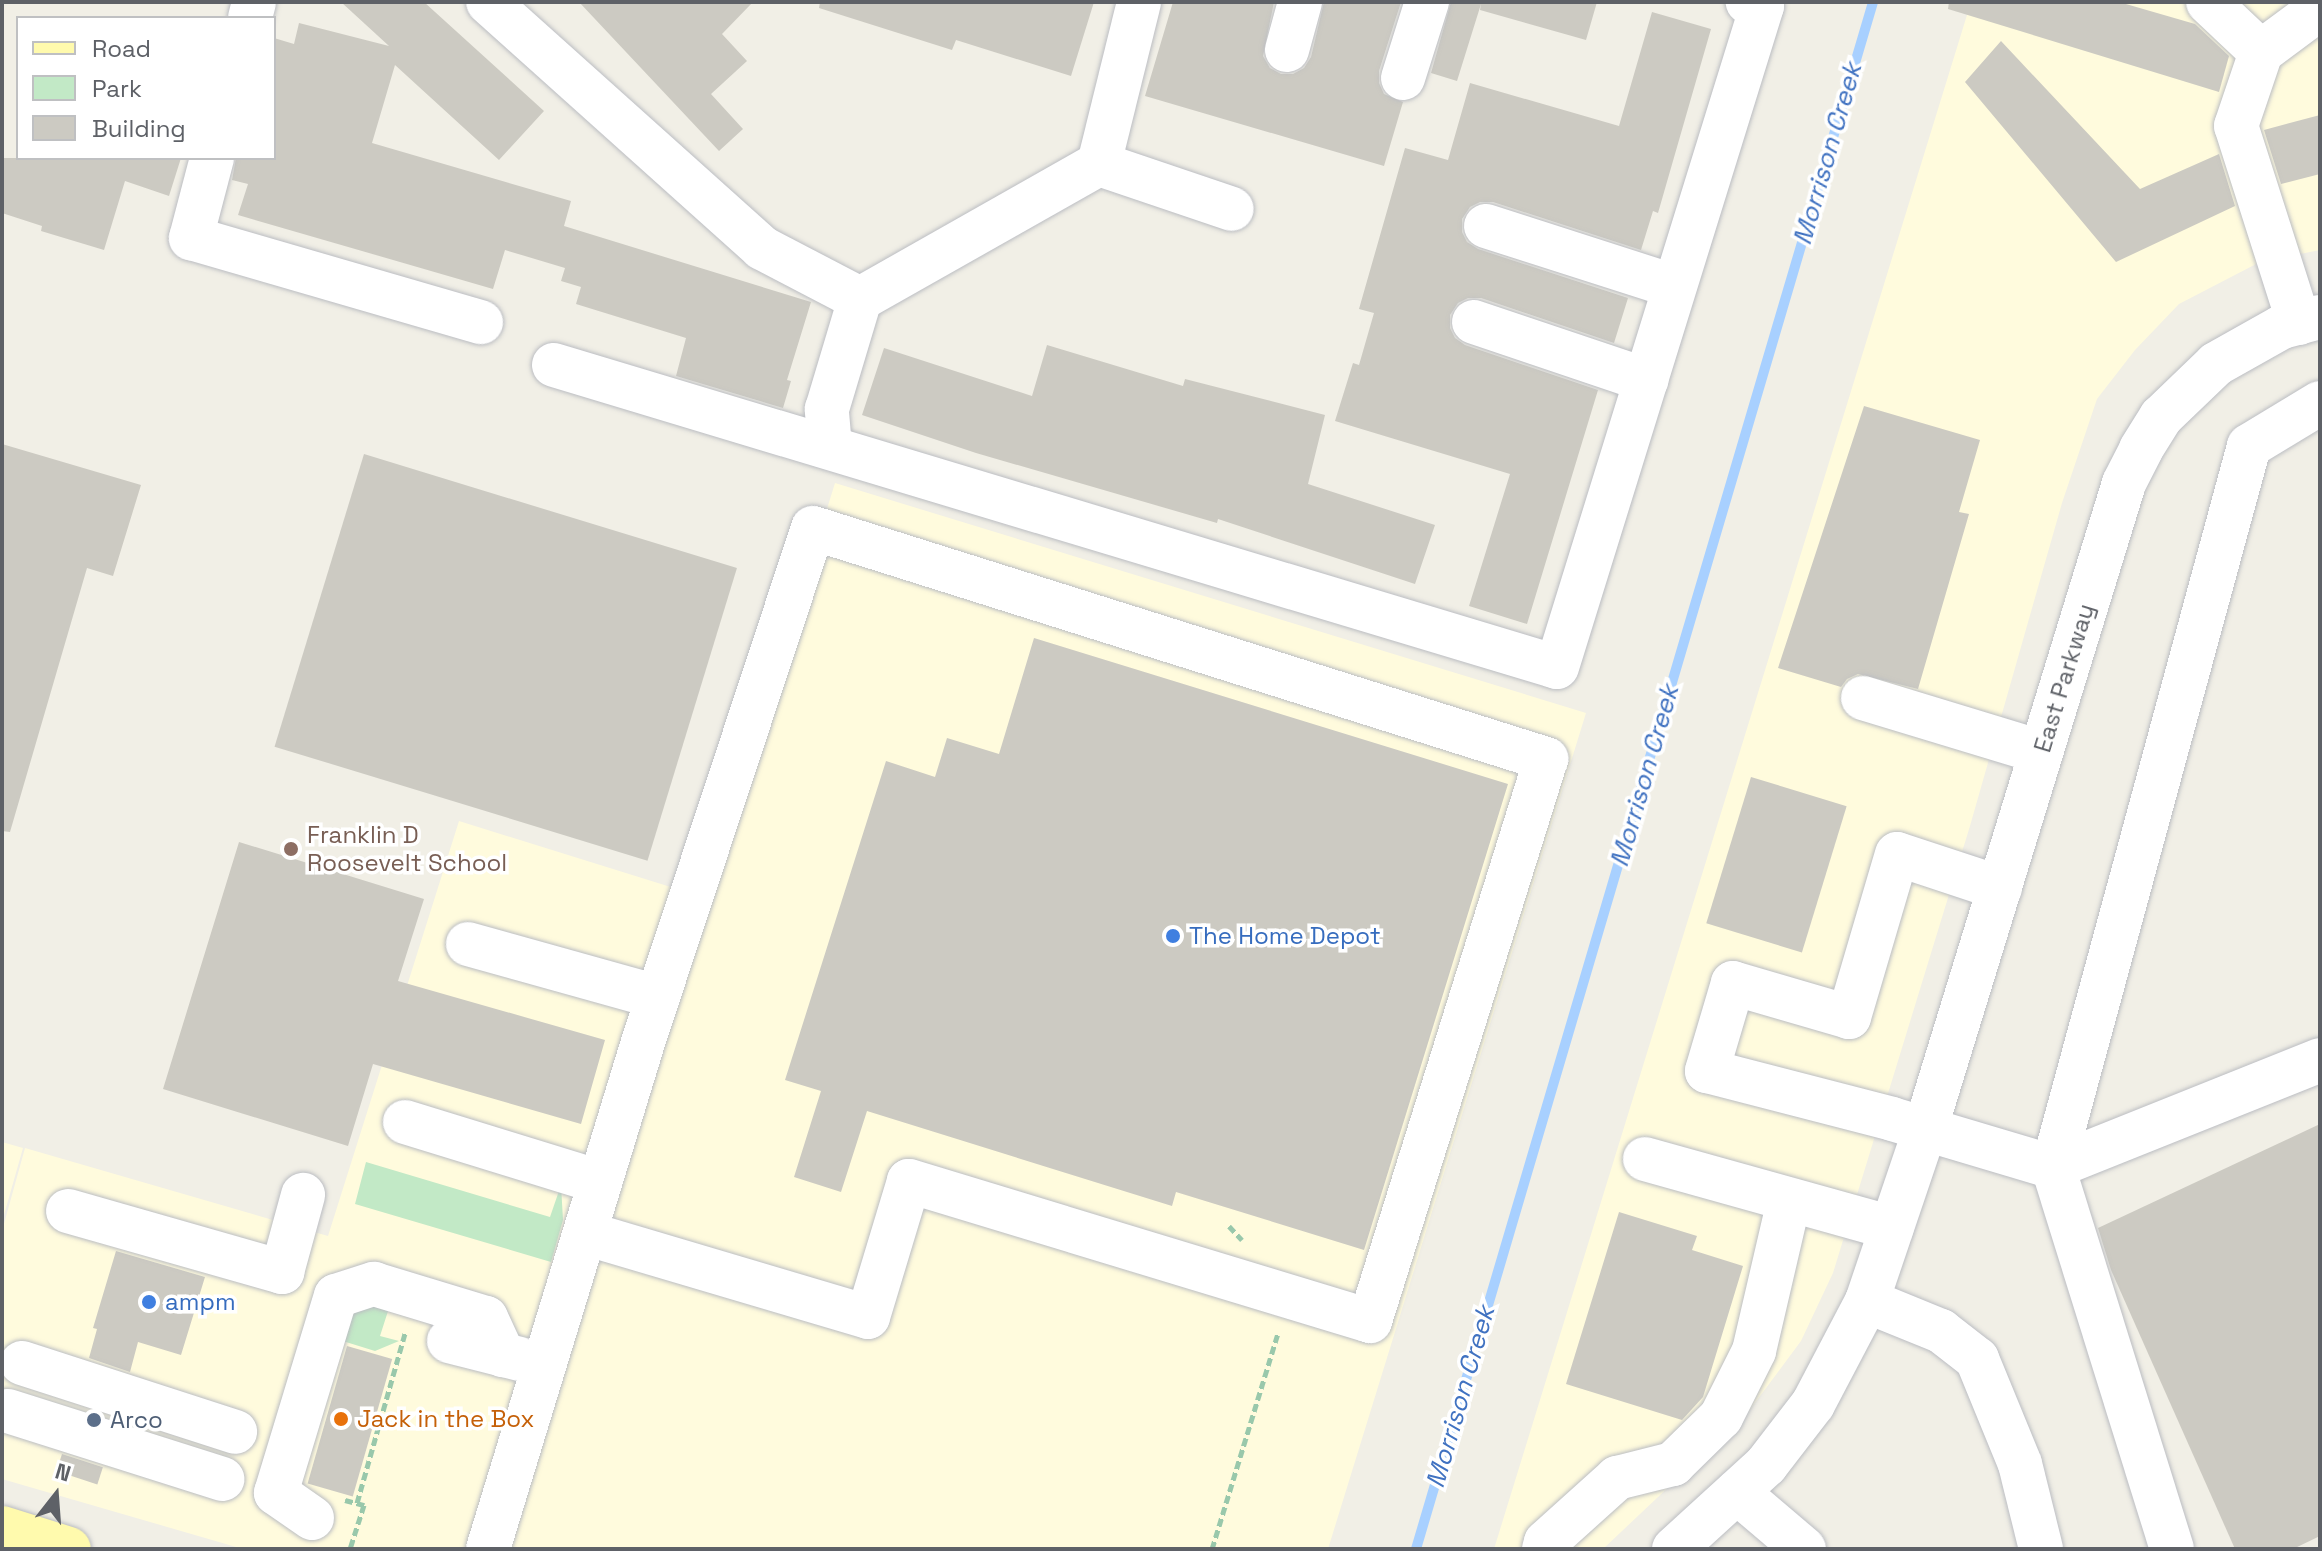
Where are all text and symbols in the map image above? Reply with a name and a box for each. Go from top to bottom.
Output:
legend [16,16,276,160]
text: Road [92,33,151,64]
water label: Morrison Creek [1787,59,1869,249]
text: Park [92,73,142,104]
text: Building [92,113,186,144]
street label: East Parkway [2028,600,2100,756]
water label: Morrison Creek [1604,681,1686,871]
place label: Franklin D Roosevelt School [307,821,507,877]
marker: Franklin D Roosevelt School [282,840,300,858]
place label: The Home Depot [1189,922,1381,950]
marker: The Home Depot [1164,927,1182,945]
place label: ampm [165,1288,236,1316]
marker: ampm [140,1293,158,1311]
water label: Morrison Creek [1420,1302,1502,1492]
place label: Jack in the Box [357,1405,535,1433]
place label: Arco [110,1406,163,1434]
marker: Jack in the Box [332,1410,350,1428]
marker: Arco [85,1411,103,1429]
north arrow [16,1455,96,1535]
text: N [52,1457,74,1488]

